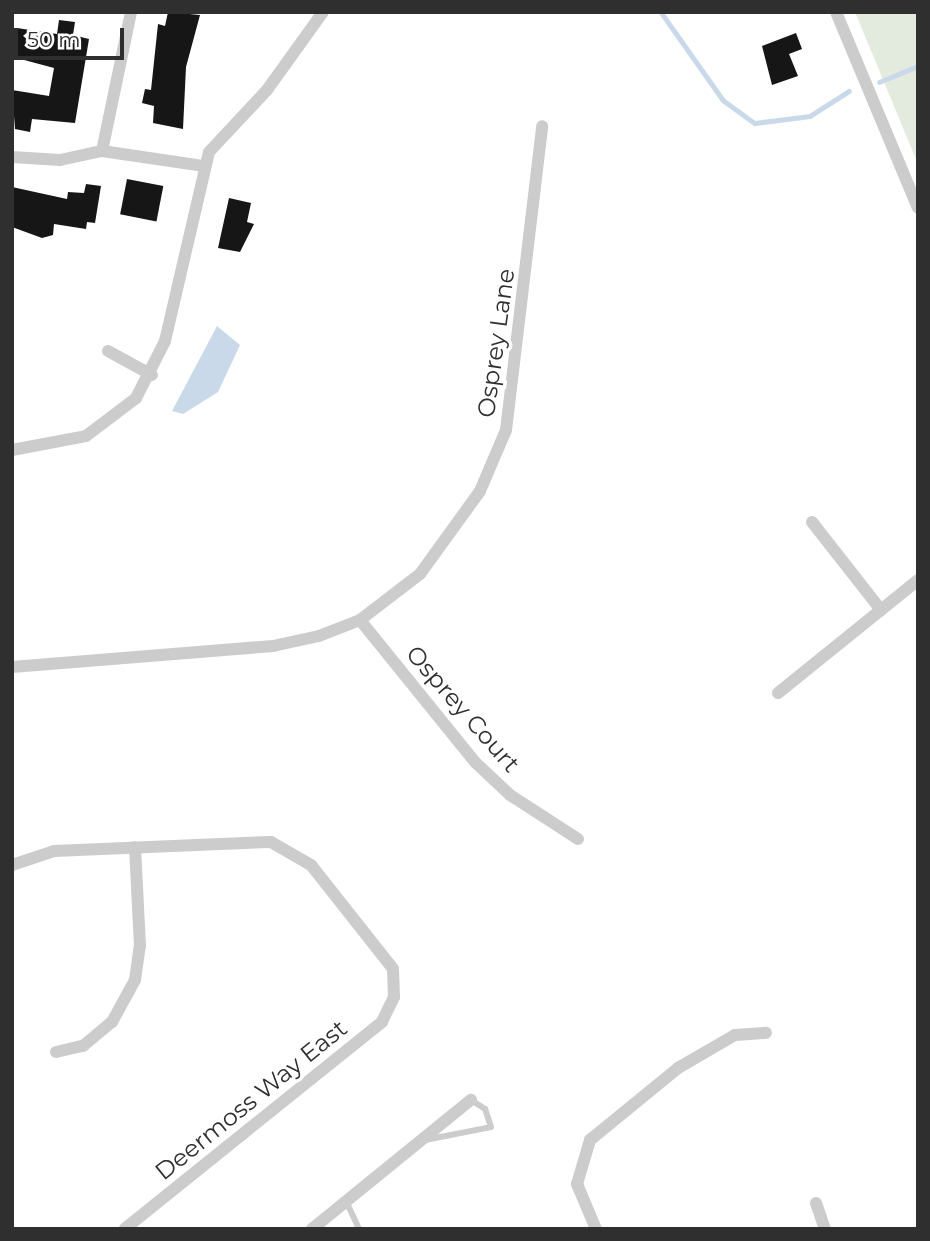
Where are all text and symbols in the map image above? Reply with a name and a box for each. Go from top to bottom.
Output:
scale bar [18,14,128,58]
text: 50 m [27,27,81,52]
street label: Osprey Lane [471,267,521,419]
street label: Osprey Court [400,640,526,778]
street label: Deermoss Way East [149,1014,353,1186]

